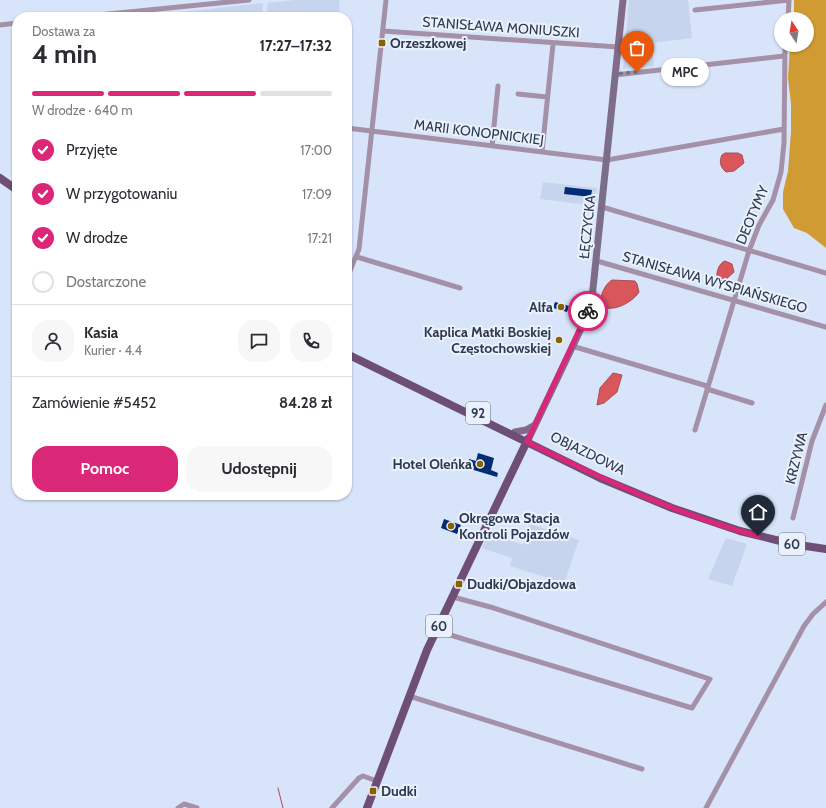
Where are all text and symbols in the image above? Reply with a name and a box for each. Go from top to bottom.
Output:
north arrow [774,12,814,52]
map controls [774,12,814,52]
street label: STANISŁAWA MONIUSZKI [422,13,580,41]
text: Dostawa za [32,23,95,39]
pin [620,31,654,72]
place label: Orzeszkowej [390,34,466,52]
text: 17:27–17:32 [260,37,332,55]
icon: bag [626,37,648,59]
text: 4 min [32,38,97,70]
marker: Orzeszkowej [377,38,387,48]
callout: MPC [661,58,709,86]
text: MPC [672,64,698,80]
text: W drodze · 640 m [32,102,133,118]
street label: MARII KONOPNICKIEJ [413,115,545,149]
icon: check [32,139,54,161]
text: Przyjęte [66,141,117,159]
text: 17:00 [300,142,332,158]
street label: DEOTYMY [732,182,773,247]
icon: check [32,183,54,205]
text: W przygotowaniu [66,185,177,203]
text: 17:09 [302,186,332,202]
street label: ŁĘCZYCKA [575,194,599,260]
icon: check [32,227,54,249]
text: W drodze [66,229,128,247]
text: 17:21 [307,230,332,246]
street label: STANISŁAWA WYSPIAŃSKIEGO [620,247,810,317]
text: Dostarczone [66,273,146,291]
courier [568,291,608,331]
place label: Alfa [529,298,553,316]
icon: bike [577,300,599,322]
marker: Alfa [556,302,566,312]
button: person [32,320,74,362]
button: chat [238,320,280,362]
button: phone [290,320,332,362]
place label: Kaplica Matki Boskiej Częstochowskiej [424,323,551,357]
text: Kasia [84,324,118,342]
marker: Kaplica Matki Boskiej Częstochowskiej [554,335,564,345]
text: Kurier · 4.4 [84,342,142,358]
text: Zamówienie #5452 [32,394,156,412]
text: 84.28 zł [279,394,332,412]
road number: 92 [466,402,490,424]
street label: OBJAZDOWA [548,427,629,479]
street label: KRZYWA [781,430,811,486]
button: Pomoc [32,446,178,492]
button: Udostępnij [186,446,332,492]
place label: Hotel Oleńka [392,455,472,473]
marker: Hotel Oleńka [475,459,485,469]
pin [741,495,775,536]
icon: home [747,501,769,523]
place label: Okręgowa Stacja Kontroli Pojazdów [459,509,570,543]
marker: Okręgowa Stacja Kontroli Pojazdów [446,521,456,531]
road number: 60 [779,533,805,555]
place label: Dudki/Objazdowa [467,575,576,593]
marker: Dudki/Objazdowa [454,579,464,589]
road number: 60 [426,615,452,637]
place label: Dudki [381,782,417,800]
marker: Dudki [368,786,378,796]

